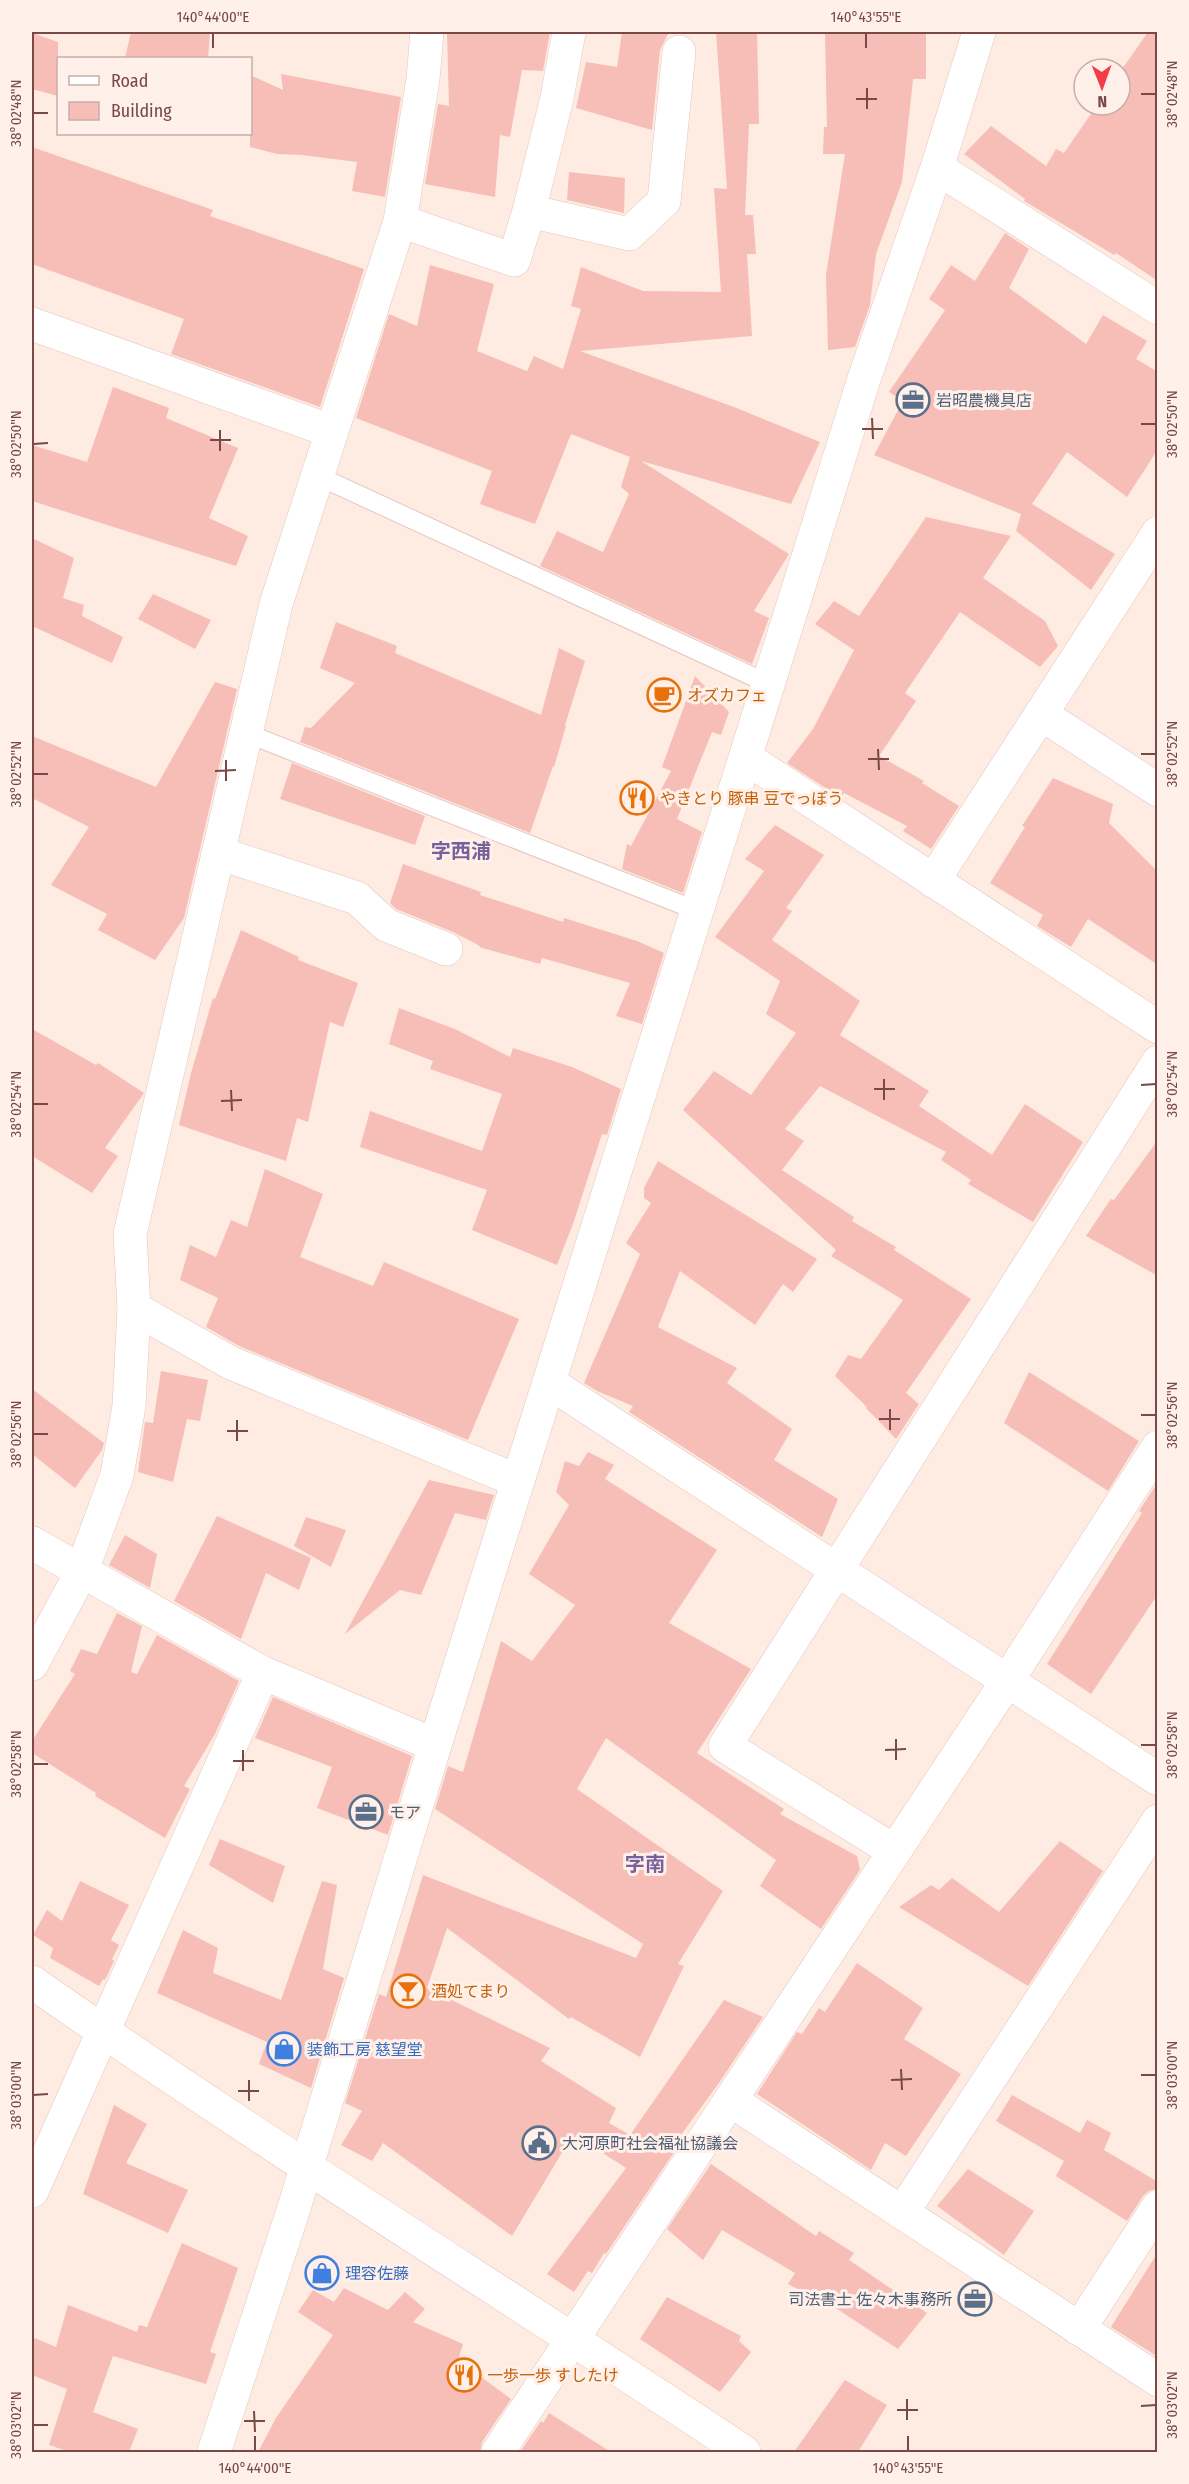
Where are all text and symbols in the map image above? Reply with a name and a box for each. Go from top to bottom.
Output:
text: 140°44'00"E [177,8,249,26]
text: 140°43'55"E [831,8,901,26]
legend [57,57,252,135]
north arrow [1072,57,1132,117]
text: 38°02'48"N [1163,60,1181,128]
text: Road [111,70,148,92]
text: 38°02'48"N [7,79,25,147]
text: N [1097,92,1107,111]
text: Building [111,100,172,122]
office icon: 岩昭農機具店 [895,382,931,418]
text: 38°02'50"N [1163,390,1181,458]
place label: 岩昭農機具店 [936,391,1032,410]
text: 38°02'50"N [7,410,25,478]
cafe icon: オズカフェ [646,677,682,713]
place label: オズカフェ [687,686,767,705]
text: 38°02'52"N [1163,721,1181,787]
text: 38°02'52"N [7,741,25,807]
restaurant icon: やきとり 豚串 豆でっぽう [619,780,655,816]
place label: やきとり 豚串 豆でっぽう [660,789,844,808]
district label: 字西浦 [431,839,491,863]
text: 38°02'54"N [1163,1051,1181,1117]
text: 38°02'54"N [7,1071,25,1137]
text: 38°02'56"N [1163,1381,1181,1449]
text: 38°02'56"N [7,1400,25,1468]
text: 38°02'58"N [1163,1711,1181,1779]
text: 38°02'58"N [7,1730,25,1798]
office icon: モア [348,1794,384,1830]
place label: モア [389,1803,421,1822]
district label: 字南 [625,1852,665,1876]
bar icon: 酒処てまり [390,1973,426,2009]
place label: 酒処てまり [431,1982,510,2001]
shop icon: 装飾工房 慈望堂 [266,2031,302,2067]
place label: 装飾工房 慈望堂 [307,2040,423,2059]
text: 38°03'00"N [1163,2041,1181,2109]
text: 38°03'00"N [7,2061,25,2129]
public building icon: 大河原町社会福祉協議会 [521,2125,557,2161]
place label: 大河原町社会福祉協議会 [562,2134,738,2153]
shop icon: 理容佐藤 [304,2255,340,2291]
place label: 理容佐藤 [345,2264,409,2283]
office icon: 司法書士 佐々木事務所 [957,2281,993,2317]
place label: 司法書士 佐々木事務所 [788,2290,952,2309]
restaurant icon: 一歩一歩 すしたけ [446,2357,482,2393]
place label: 一歩一歩 すしたけ [487,2366,619,2385]
text: 38°03'02"N [1163,2371,1181,2439]
text: 38°03'02"N [7,2391,25,2459]
text: 140°44'00"E [219,2459,291,2477]
text: 140°43'55"E [873,2459,943,2477]

